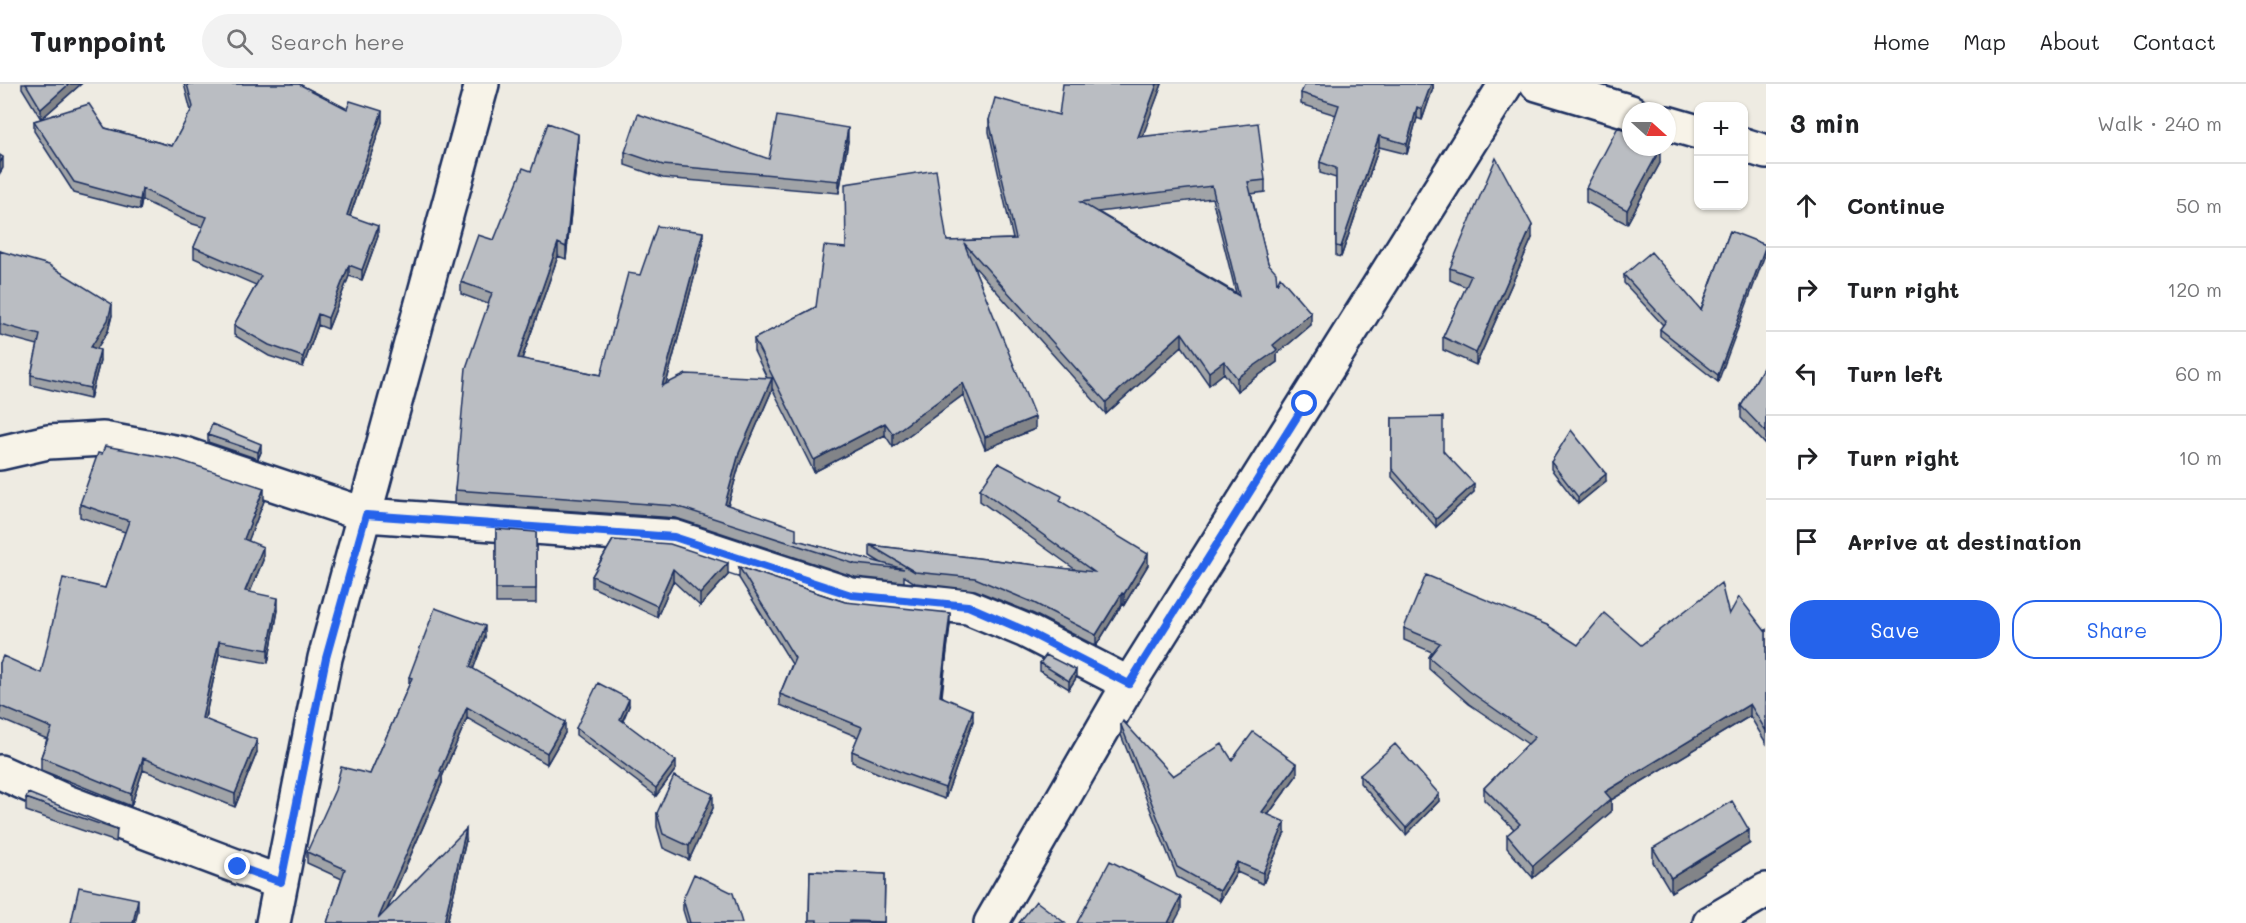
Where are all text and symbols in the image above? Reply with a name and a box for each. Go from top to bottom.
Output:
search box [202,14,622,68]
text: Turnpoint [30,23,166,59]
icon: search [223,25,256,58]
text: Search here [271,27,405,56]
text: Home [1873,28,1930,55]
text: Map [1963,28,2006,55]
text: About [2039,28,2100,55]
text: Contact [2133,28,2216,55]
north arrow [1622,102,1676,156]
map controls [1694,102,1748,210]
button: + [1694,102,1748,156]
text: 3 min [1790,106,1859,140]
text: Walk · 240 m [2097,110,2222,136]
button: − [1694,156,1748,210]
icon: ahead [1790,189,1823,222]
text: Continue [1847,191,1945,220]
text: 50 m [2176,192,2222,218]
icon: right [1790,273,1823,306]
text: Turn right [1847,275,1959,304]
text: 120 m [2167,276,2222,302]
icon: left [1790,357,1823,390]
text: Turn left [1847,359,1943,388]
text: 60 m [2175,360,2222,386]
route start [1291,390,1317,416]
icon: right [1790,441,1823,474]
text: Turn right [1847,443,1959,472]
text: 10 m [2178,444,2222,470]
icon: arrive [1790,525,1823,558]
text: Arrive at destination [1847,527,2082,556]
button: Save [1790,600,2000,659]
button: Share [2012,600,2222,659]
route end [224,853,250,879]

